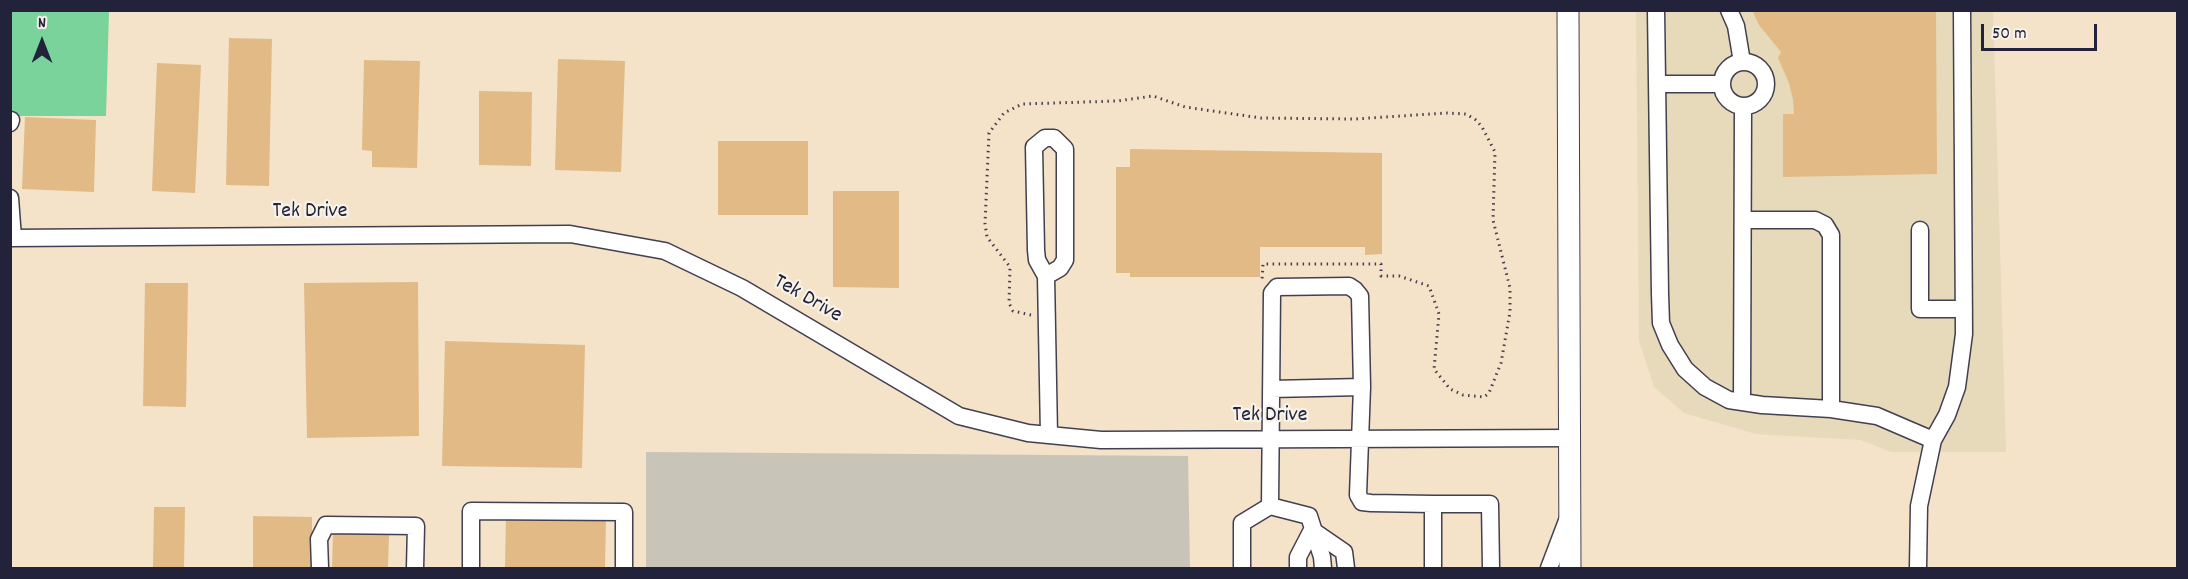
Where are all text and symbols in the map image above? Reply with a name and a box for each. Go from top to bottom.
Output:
north arrow [12,12,72,72]
text: N [38,12,46,35]
scale bar [1984,12,2100,50]
text: 50 m [1992,22,2027,47]
street label: Tek Drive [273,200,347,226]
street label: Tek Drive [768,270,846,330]
street label: Tek Drive [1233,404,1307,430]

